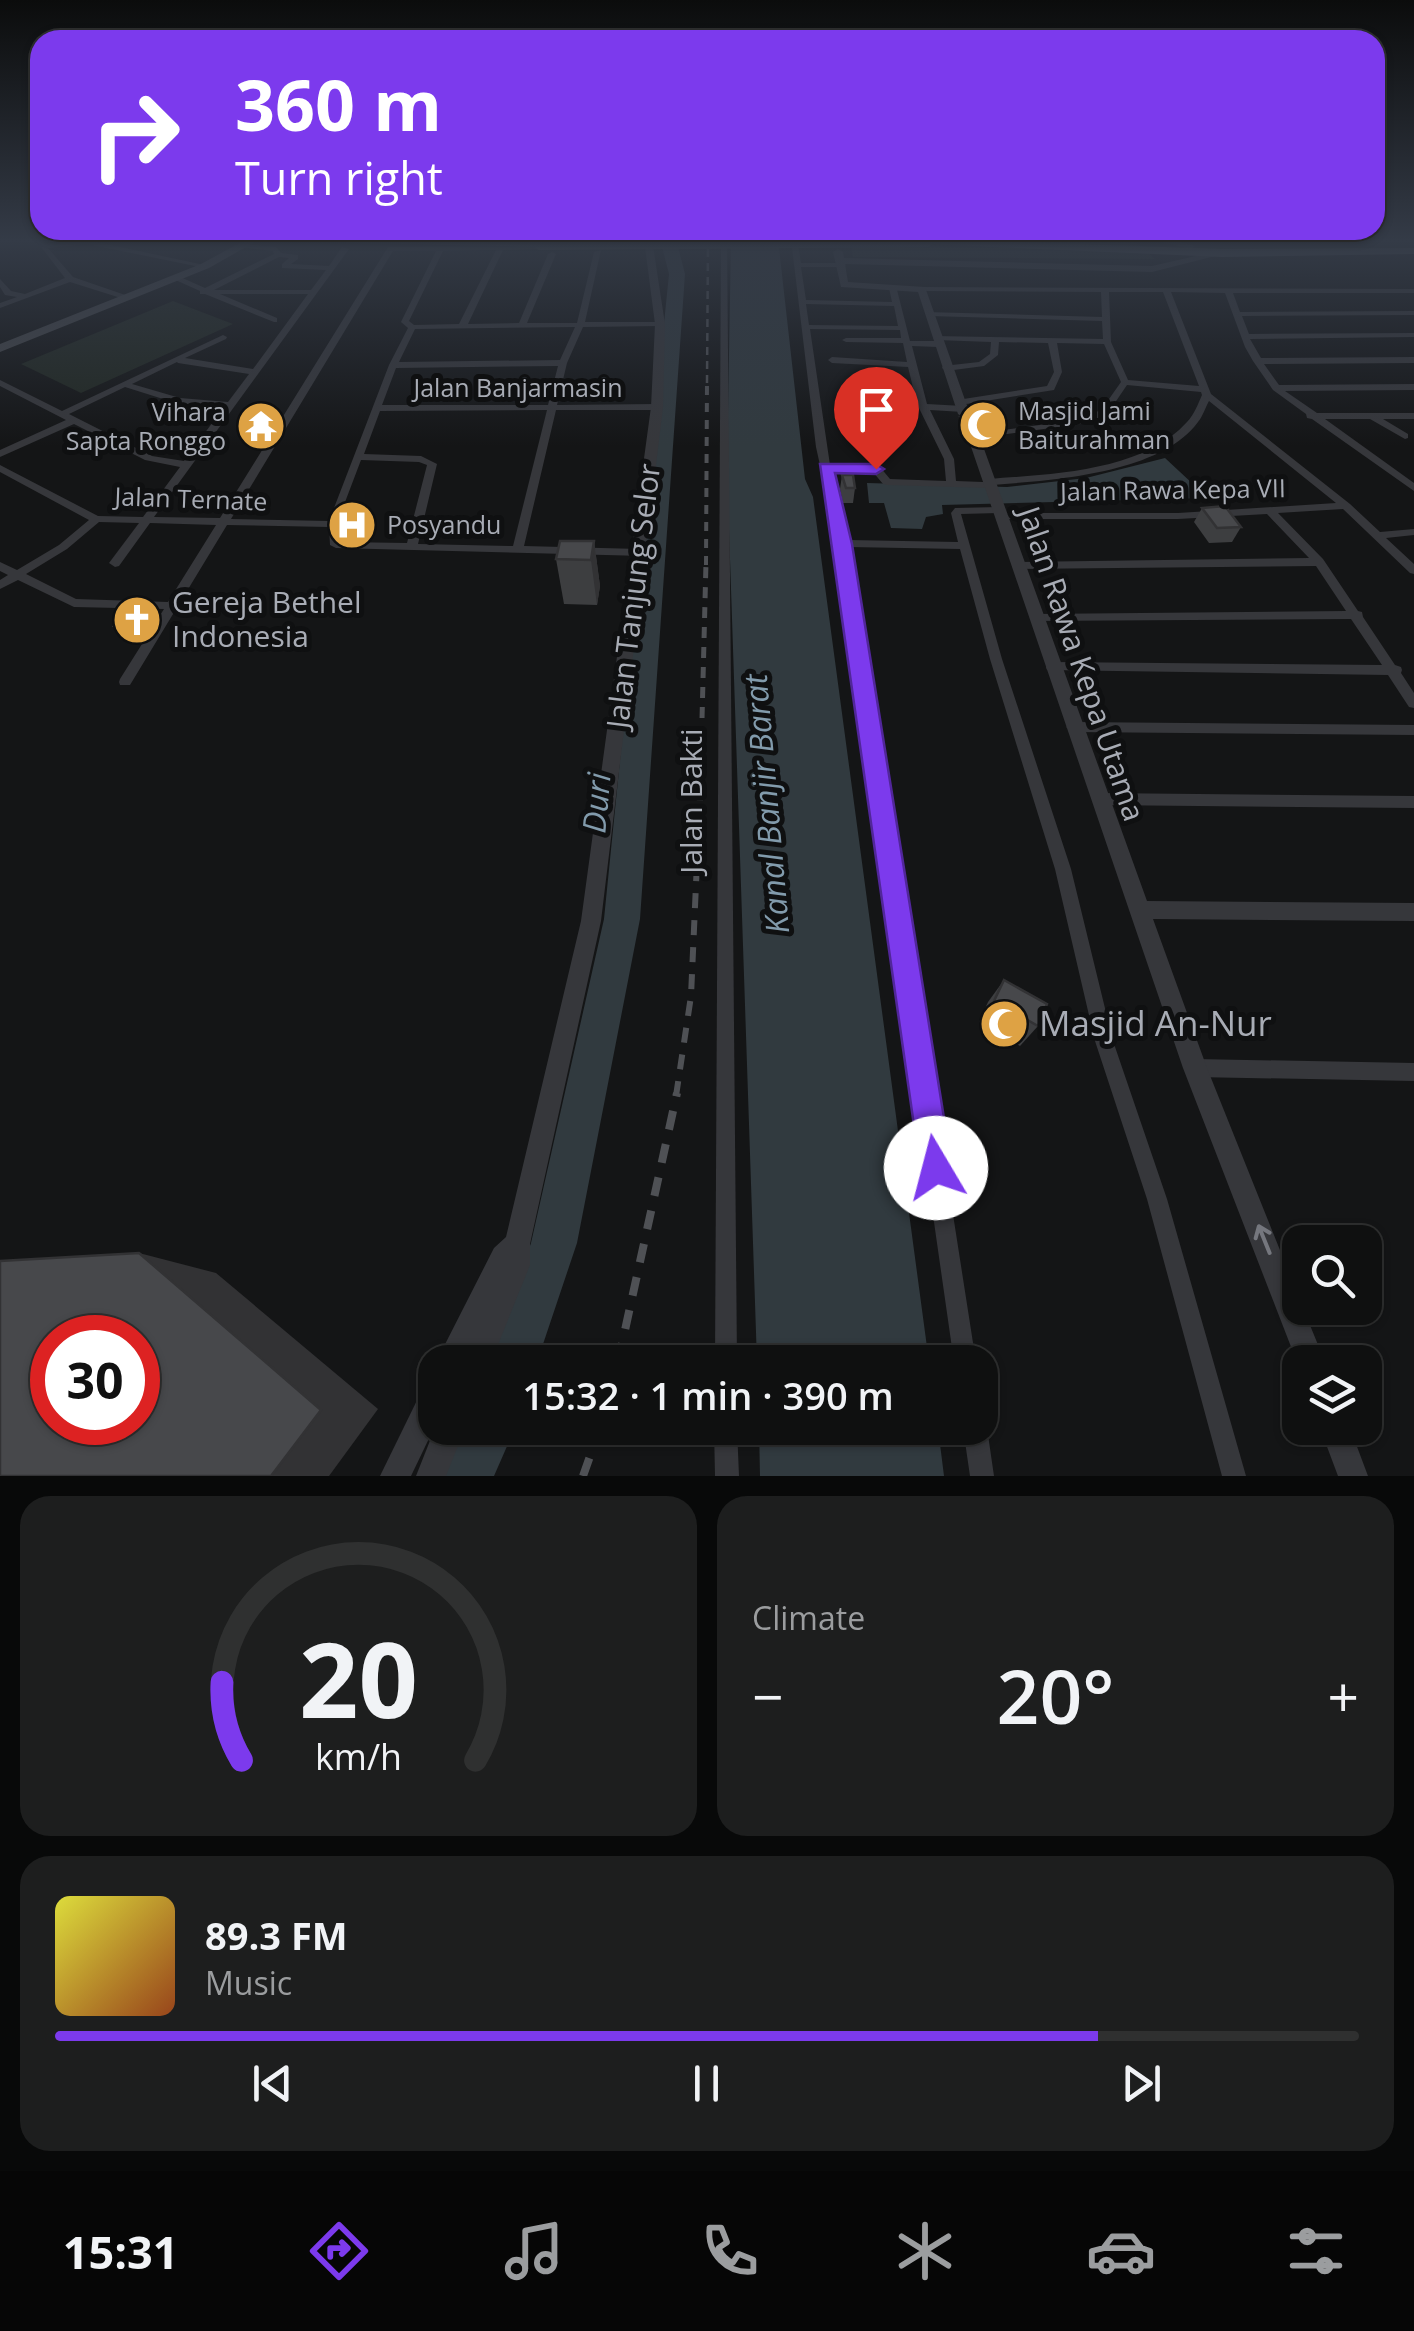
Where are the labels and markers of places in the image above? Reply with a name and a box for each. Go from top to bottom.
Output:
pin [834,367,919,470]
place label: Masjid Jami Baiturahman [1018,393,1170,456]
place label: Vihara Sapta Ronggo [66,394,226,457]
mosque icon: Masjid Jami Baiturahman [957,399,1009,451]
temple icon: Vihara Sapta Ronggo [235,400,287,452]
hospital icon: Posyandu [326,499,378,551]
place label: Posyandu [387,507,501,541]
place label: Gereja Bethel Indonesia [172,581,362,656]
church icon: Gereja Bethel Indonesia [111,594,163,646]
mosque icon: Masjid An-Nur [978,998,1030,1050]
place label: Masjid An-Nur [1039,999,1272,1046]

